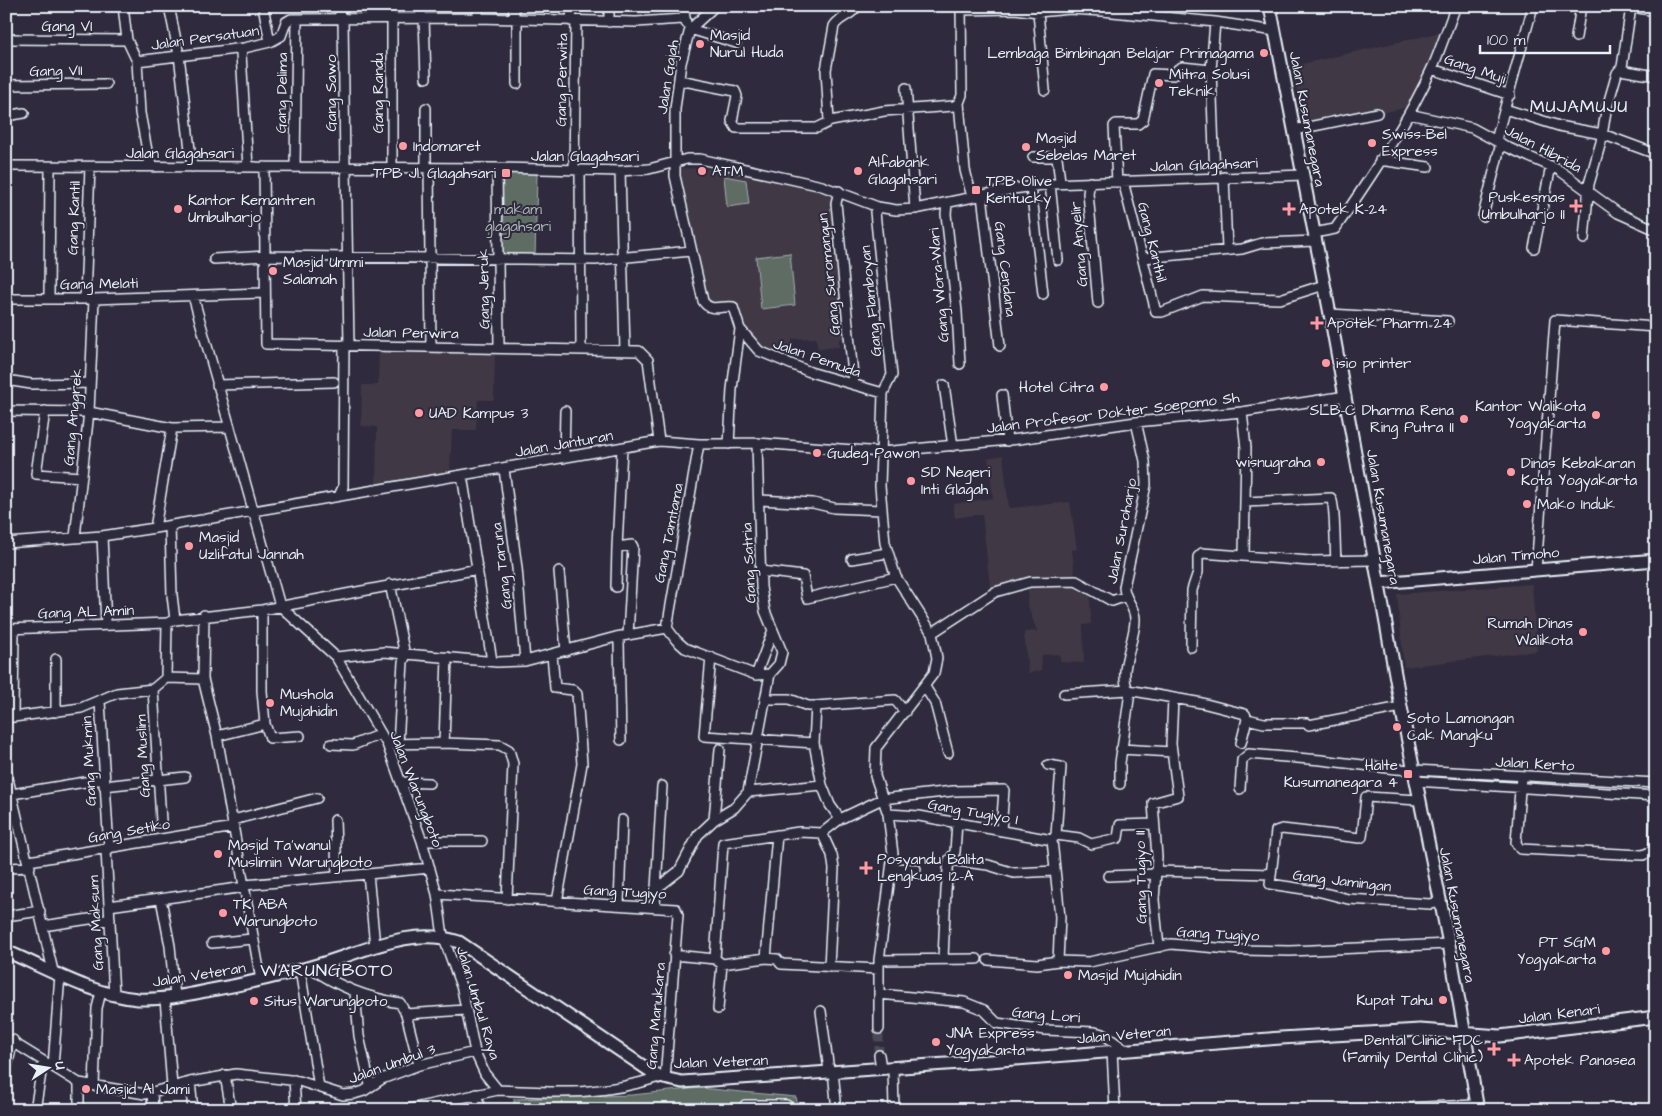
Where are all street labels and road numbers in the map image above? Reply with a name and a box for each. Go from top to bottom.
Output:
street label: Gang VI [42,16,92,38]
street label: Jalan Persatuan [150,20,261,56]
street label: Gang Perwita [551,33,574,127]
street label: Jalan Gajah [652,38,684,116]
street label: Gang Muji [1441,49,1509,91]
street label: Jalan Kusumanegara [1283,50,1330,189]
street label: Gang Delima [271,52,294,134]
street label: Gang Randu [368,52,390,133]
street label: Gang Sawo [321,54,343,132]
street label: Gang VII [29,60,83,83]
street label: Jalan Hibrida [1501,120,1586,178]
street label: Jalan Glagahsari [126,143,235,165]
street label: Jalan Glagahsari [531,146,640,168]
street label: Jalan Glagahsari [1150,153,1259,178]
street label: Gang Kantil [62,181,87,255]
street label: Gang Anyelir [1065,200,1094,288]
street label: Gang Kanthil [1131,200,1172,284]
street label: Gang Suromangun [812,211,847,336]
street label: Gang Cendana [988,220,1021,318]
street label: Gang Wora-Wari [923,226,955,343]
street label: Gang Flamboyan [855,244,888,358]
street label: Gang Jeruk [473,249,496,329]
street label: Gang Melati [60,273,139,296]
street label: Jalan Perwira [363,322,459,344]
street label: Jalan Pemuda [770,333,864,383]
street label: Gang Anggrek [58,368,89,467]
street label: Jalan Profesor Dokter Soepomo Sh [985,387,1241,439]
street label: Jalan Janturan [513,425,615,463]
street label: Jalan Kusumanegara [1360,448,1405,587]
street label: Jalan Suroharjo [1101,476,1143,586]
street label: Gang Tamtama [649,481,690,585]
street label: Gang Taruna [486,521,519,611]
street label: Gang Satria [736,522,763,604]
street label: Jalan Timoho [1472,542,1561,570]
street label: Gang AL Amin [37,600,135,625]
street label: Gang Muslim [130,714,157,798]
street label: Gang Mukmin [76,715,103,806]
street label: Jalan Warungboto [383,728,448,851]
street label: Jalan Kerto [1495,751,1576,777]
street label: Gang Tugiyo I [926,794,1020,831]
street label: Gang Setiko [86,813,172,850]
street label: Gang Tugiyo II [1130,830,1153,924]
street label: Jalan Kusumanegara [1433,846,1480,985]
street label: Gang Jamingan [1291,865,1393,899]
street label: Gang Maksum [83,874,110,971]
street label: Gang Tugiyo [583,879,667,906]
street label: Gang Tugiyo [1176,921,1260,948]
street label: Jalan Umbul Raya [450,944,505,1063]
street label: Jalan Veteran [151,957,248,993]
street label: Gang Manukara [641,961,672,1070]
street label: Jalan Kenari [1517,998,1602,1029]
street label: Gang Lori [1011,1002,1082,1030]
street label: Jalan Veteran [1076,1020,1172,1050]
street label: Jalan Umbul 3 [346,1038,439,1089]
street label: Jalan Veteran [674,1050,769,1074]

